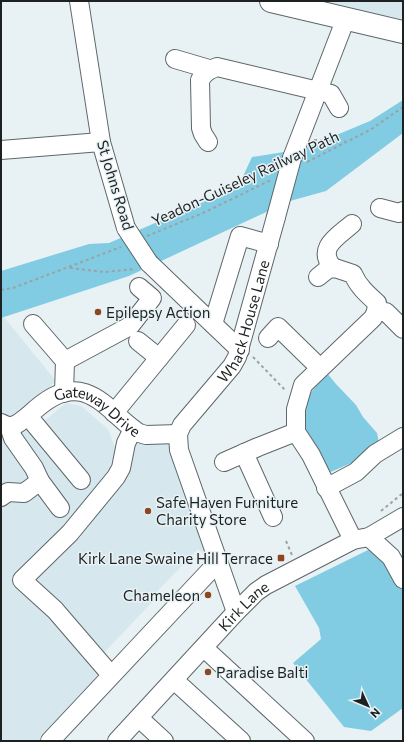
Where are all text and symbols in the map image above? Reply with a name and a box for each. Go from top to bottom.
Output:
street label: Yeadon-Guiseley Railway Path [149,127,341,229]
street label: St Johns Road [94,138,138,232]
street label: Whack House Lane [213,258,273,386]
place label: Epilepsy Action [106,303,210,321]
marker: Epilepsy Action [93,307,103,317]
street label: Gateway Drive [51,382,144,440]
place label: Safe Haven Furniture Charity Store [156,493,298,528]
marker: Safe Haven Furniture Charity Store [143,506,153,516]
place label: Kirk Lane Swaine Hill Terrace [78,549,273,567]
marker: Kirk Lane Swaine Hill Terrace [276,553,286,563]
street label: Kirk Lane [214,577,272,635]
place label: Chameleon [123,586,200,604]
marker: Chameleon [203,590,213,600]
place label: Paradise Balti [216,663,308,681]
marker: Paradise Balti [203,667,213,677]
north arrow [348,686,388,726]
text: N [368,706,383,721]

